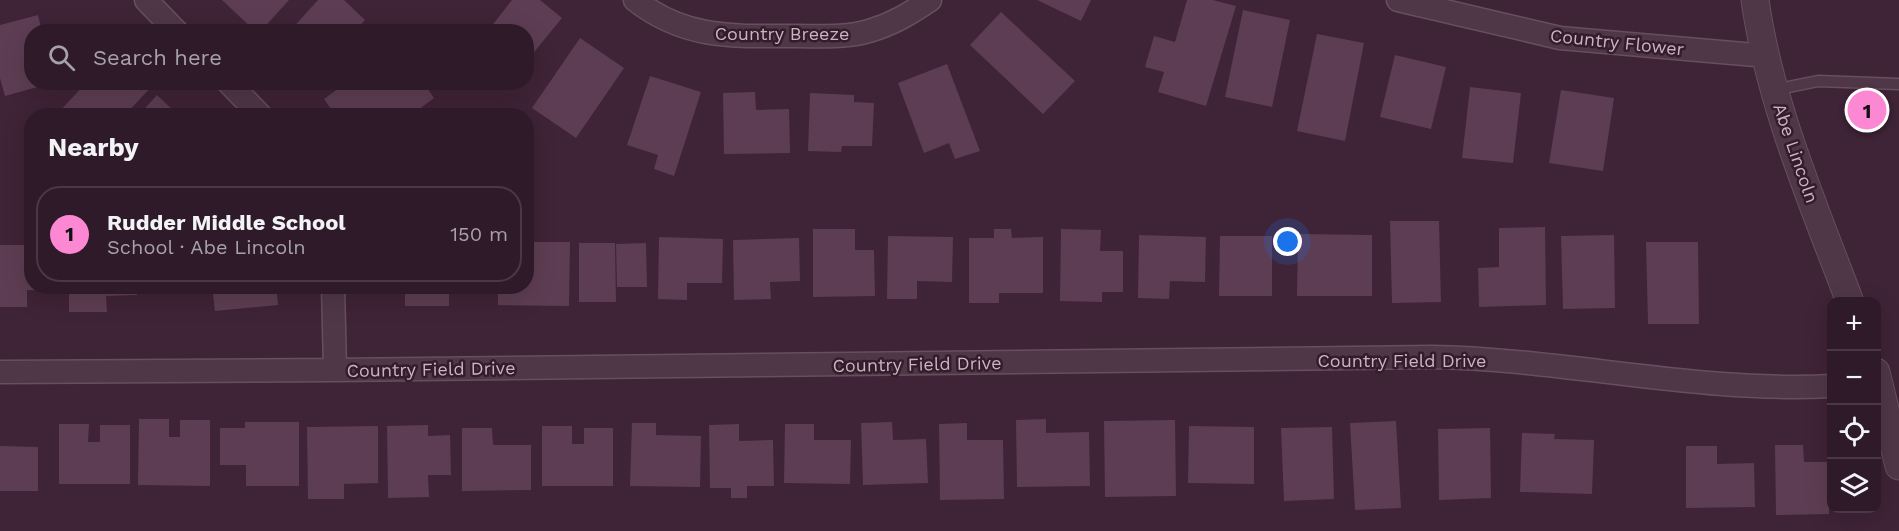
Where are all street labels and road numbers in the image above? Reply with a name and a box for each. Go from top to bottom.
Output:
street label: Country Breeze [715,23,849,44]
street label: Country Flower [1549,25,1685,59]
street label: Abe Lincoln [1769,100,1823,206]
street label: Country Field Drive [1318,350,1486,371]
street label: Country Field Drive [832,352,1002,376]
street label: Country Field Drive [346,357,516,381]

